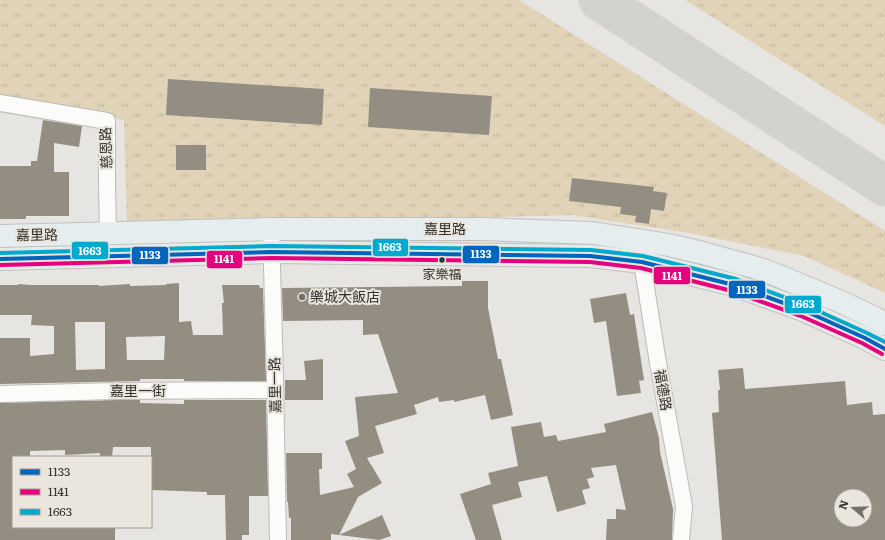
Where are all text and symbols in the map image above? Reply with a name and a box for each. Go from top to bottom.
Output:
street label: 慈恩路 [94,127,116,169]
street label: 嘉里路 [424,218,466,238]
street label: 嘉里路 [16,224,58,244]
line badge: 1663 [372,238,409,257]
text: 1663 [378,238,402,254]
line badge: 1663 [71,241,109,260]
text: 1663 [78,242,102,258]
line badge: 1133 [462,245,500,264]
text: 1133 [470,245,492,261]
line badge: 1133 [131,246,169,265]
text: 1133 [139,246,161,262]
line badge: 1141 [206,250,243,269]
text: 1141 [214,250,234,266]
marker: 家樂福 [437,255,447,265]
place label: 家樂福 [422,264,462,283]
line badge: 1141 [653,266,691,285]
text: 1141 [662,267,682,283]
line badge: 1133 [728,280,766,299]
text: 1133 [736,281,758,297]
place label: 樂城大飯店 [310,286,380,306]
marker: 樂城大飯店 [297,292,307,302]
line badge: 1663 [784,295,822,314]
text: 1663 [791,295,815,311]
street label: 嘉里一路 [264,357,284,413]
street label: 福德路 [650,367,677,412]
street label: 嘉里一街 [110,380,166,400]
legend [12,456,152,528]
text: 1133 [48,462,70,480]
text: 1141 [48,482,69,500]
north arrow [833,488,873,528]
text: N [834,497,852,511]
text: 1663 [48,502,72,520]

